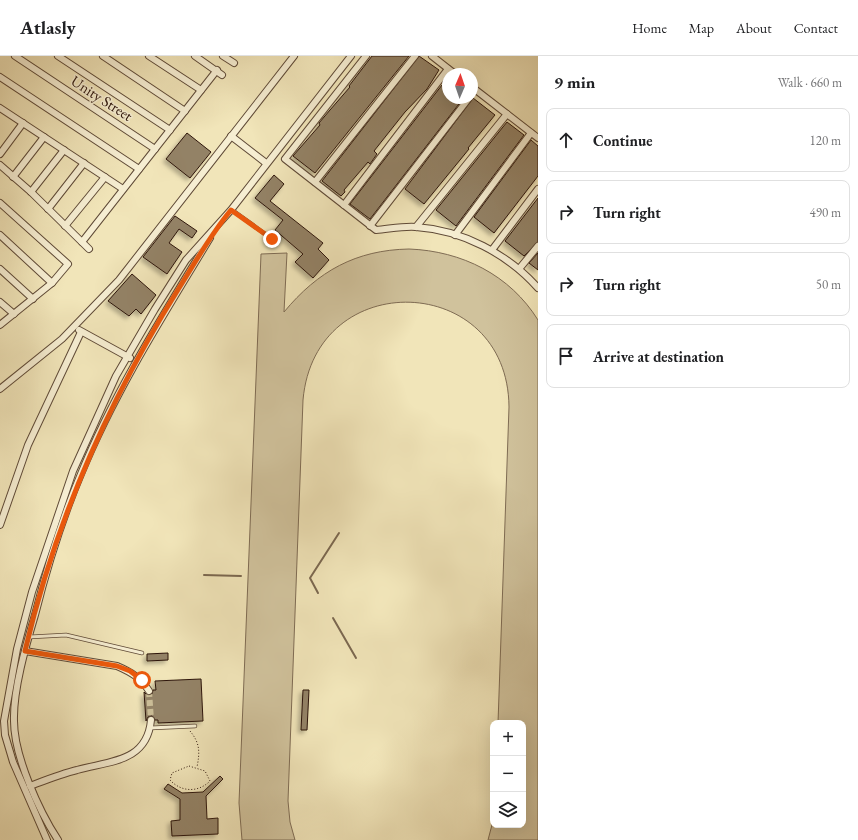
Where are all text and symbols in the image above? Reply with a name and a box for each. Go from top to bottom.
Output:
text: Atlasly [20,15,76,40]
text: Home [632,19,667,37]
text: Map [689,19,714,37]
text: About [736,19,772,37]
text: Contact [794,19,838,37]
north arrow [442,68,478,104]
street label: Unity Street [68,71,137,125]
text: 9 min [554,71,595,93]
text: Walk · 660 m [778,74,842,91]
icon: ahead [555,129,577,151]
text: Continue [593,131,653,150]
text: 120 m [810,132,841,149]
icon: right [555,201,577,223]
text: Turn right [593,203,661,222]
text: 490 m [810,204,841,221]
route end [263,230,281,248]
icon: right [555,273,577,295]
text: Turn right [593,275,661,294]
text: 50 m [816,276,841,293]
icon: arrive [555,345,577,367]
text: Arrive at destination [593,347,724,366]
route start [133,671,151,689]
map controls [490,720,526,828]
button: + [490,720,526,756]
button: − [490,756,526,792]
button: layers [490,792,526,828]

